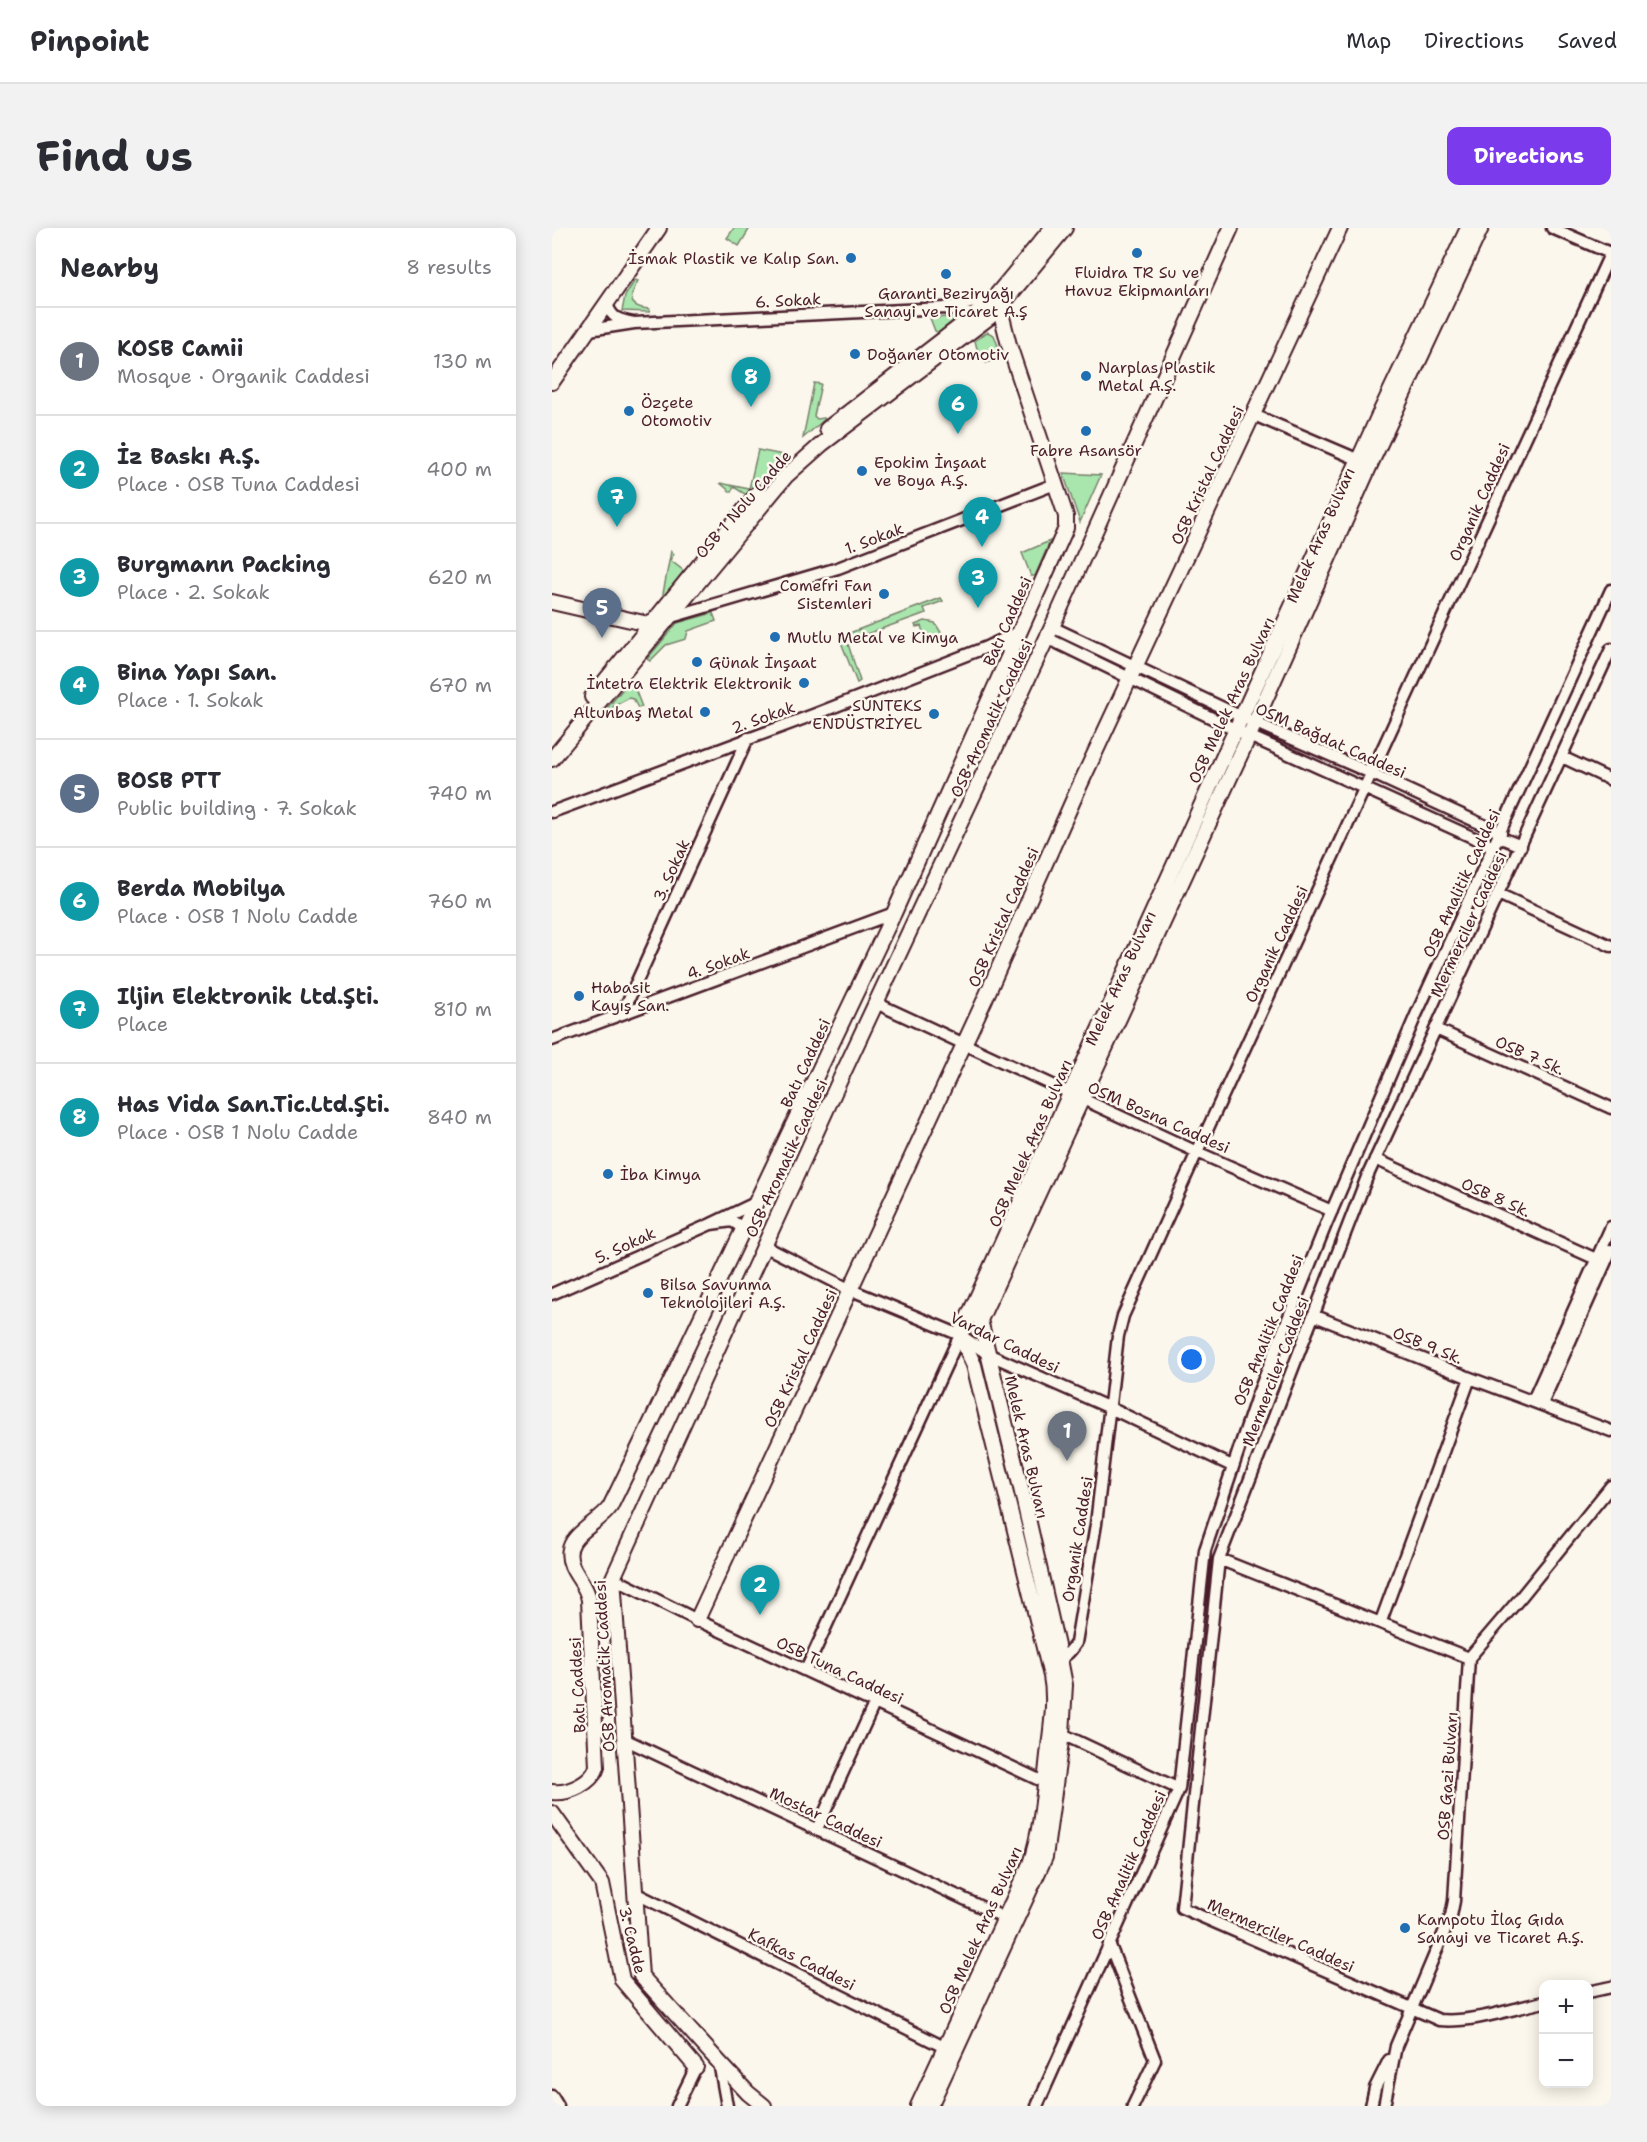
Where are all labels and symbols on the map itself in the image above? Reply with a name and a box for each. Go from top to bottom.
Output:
marker: Fluidra TR Su ve Havuz Ekipmanları [1130,246,1144,260]
place label: İsmak Plastik ve Kalıp San. [629,248,839,269]
marker: İsmak Plastik ve Kalıp San. [844,251,858,265]
place label: Fluidra TR Su ve Havuz Ekipmanları [1065,262,1209,301]
marker: Garanti Beziryağı Sanayi ve Ticaret A.Ş [939,267,953,281]
place label: Garanti Beziryağı Sanayi ve Ticaret A.Ş [864,283,1028,322]
street label: 6. Sokak [754,288,822,313]
place label: Doğaner Otomotiv [867,344,1009,365]
marker: Doğaner Otomotiv [848,347,862,361]
place label: Narplas Plastik Metal A.Ş. [1098,357,1216,396]
pin: 8 [732,358,770,407]
marker: Narplas Plastik Metal A.Ş. [1079,369,1093,383]
pin: 6 [938,384,978,434]
place label: Özçete Otomotiv [641,392,712,431]
street label: OSB Kristal Caddesi [1166,402,1249,548]
marker: Özçete Otomotiv [622,404,636,418]
marker: Fabre Asansör [1079,424,1093,438]
place label: Fabre Asansör [1030,440,1142,461]
street label: Organik Caddesi [1444,440,1515,564]
street label: OSB 1 Nolu Cadde [691,446,796,563]
place label: Epokim İnşaat ve Boya A.Ş. [874,452,987,491]
marker: Epokim İnşaat ve Boya A.Ş. [855,464,869,478]
street label: Melek Aras Bulvarı [1281,464,1360,606]
pin: 7 [598,478,636,527]
pin: 4 [962,498,1002,547]
street label: 1. Sokak [842,518,907,559]
pin: 3 [958,558,998,608]
street label: Batı Caddesi [978,573,1037,669]
place label: Comefri Fan Sistemleri [780,575,872,614]
marker: Comefri Fan Sistemleri [877,587,891,601]
pin: 5 [583,588,622,638]
street label: OSB Melek Aras Bulvarı [1184,613,1279,787]
place label: Mutlu Metal ve Kimya [787,627,958,648]
marker: Mutlu Metal ve Kimya [768,630,782,644]
street label: OSB Aromatik Caddesi [945,636,1037,801]
place label: Günak İnşaat [709,652,817,673]
marker: Günak İnşaat [690,655,704,669]
place label: İntetra Elektrik Elektronik [587,673,792,694]
marker: İntetra Elektrik Elektronik [797,676,811,690]
place label: SUNTEKS ENDÜSTRİYEL [812,695,922,734]
street label: 2. Sokak [729,696,798,739]
street label: OSM Bağdat Caddesi [1252,698,1409,783]
place label: Altunbaş Metal [573,702,693,723]
marker: Altunbaş Metal [698,705,712,719]
marker: SUNTEKS ENDÜSTRİYEL [927,707,941,721]
street label: OSB Analitik Caddesi [1418,806,1505,961]
street label: 3. Sokak [648,836,694,905]
street label: OSB Kristal Caddesi [963,844,1044,990]
street label: Mermerciler Caddesi [1425,848,1512,1001]
street label: Organik Caddesi [1240,882,1313,1006]
street label: Melek Aras Bulvarı [1080,907,1161,1049]
street label: 4. Sokak [684,942,753,985]
place label: Habasit Kayış San. [591,977,669,1016]
marker: Habasit Kayış San. [572,989,586,1003]
street label: Batı Caddesi [776,1015,835,1111]
street label: OSB 7 Sk. [1492,1031,1568,1080]
street label: OSB Melek Aras Bulvarı [984,1056,1077,1230]
street label: OSB Aromatik Caddesi [740,1076,832,1241]
street label: OSM Bosna Caddesi [1085,1077,1233,1158]
place label: İba Kimya [620,1164,701,1185]
marker: İba Kimya [601,1167,615,1181]
street label: OSB 8 Sk. [1458,1173,1534,1222]
street label: 5. Sokak [591,1222,659,1269]
street label: OSB Analitik Caddesi [1228,1251,1308,1409]
place label: Bilsa Savunma Teknolojileri A.Ş. [660,1274,786,1313]
street label: OSB Kristal Caddesi [759,1285,842,1431]
marker: Bilsa Savunma Teknolojileri A.Ş. [641,1286,655,1300]
street label: Mermerciler Caddesi [1237,1293,1314,1449]
street label: Vardar Caddesi [947,1307,1063,1378]
street label: OSB 9 Sk. [1390,1322,1466,1369]
your location [1177,1345,1206,1374]
street label: Melek Aras Bulvarı [1000,1373,1053,1521]
pin: 1 [1048,1412,1086,1461]
street label: Organik Caddesi [1057,1475,1098,1603]
pin: 2 [740,1566,780,1615]
street label: OSB Aromatik Caddesi [589,1579,620,1753]
street label: OSB Tuna Caddesi [773,1632,907,1709]
street label: Batı Caddesi [564,1636,590,1733]
street label: OSB Gazi Bulvarı [1433,1711,1462,1841]
street label: Mostar Caddesi [766,1782,886,1853]
street label: OSB Analitik Caddesi [1086,1787,1171,1943]
street label: OSB Melek Aras Bulvarı [934,1843,1027,2017]
street label: Mermerciler Caddesi [1204,1894,1358,1977]
street label: 3. Cadde [614,1904,651,1976]
place label: Kampotu İlaç Gıda Sanayi ve Ticaret A.Ş. [1417,1909,1584,1948]
marker: Kampotu İlaç Gıda Sanayi ve Ticaret A.Ş. [1398,1921,1412,1935]
street label: Kafkas Caddesi [745,1923,859,1996]

